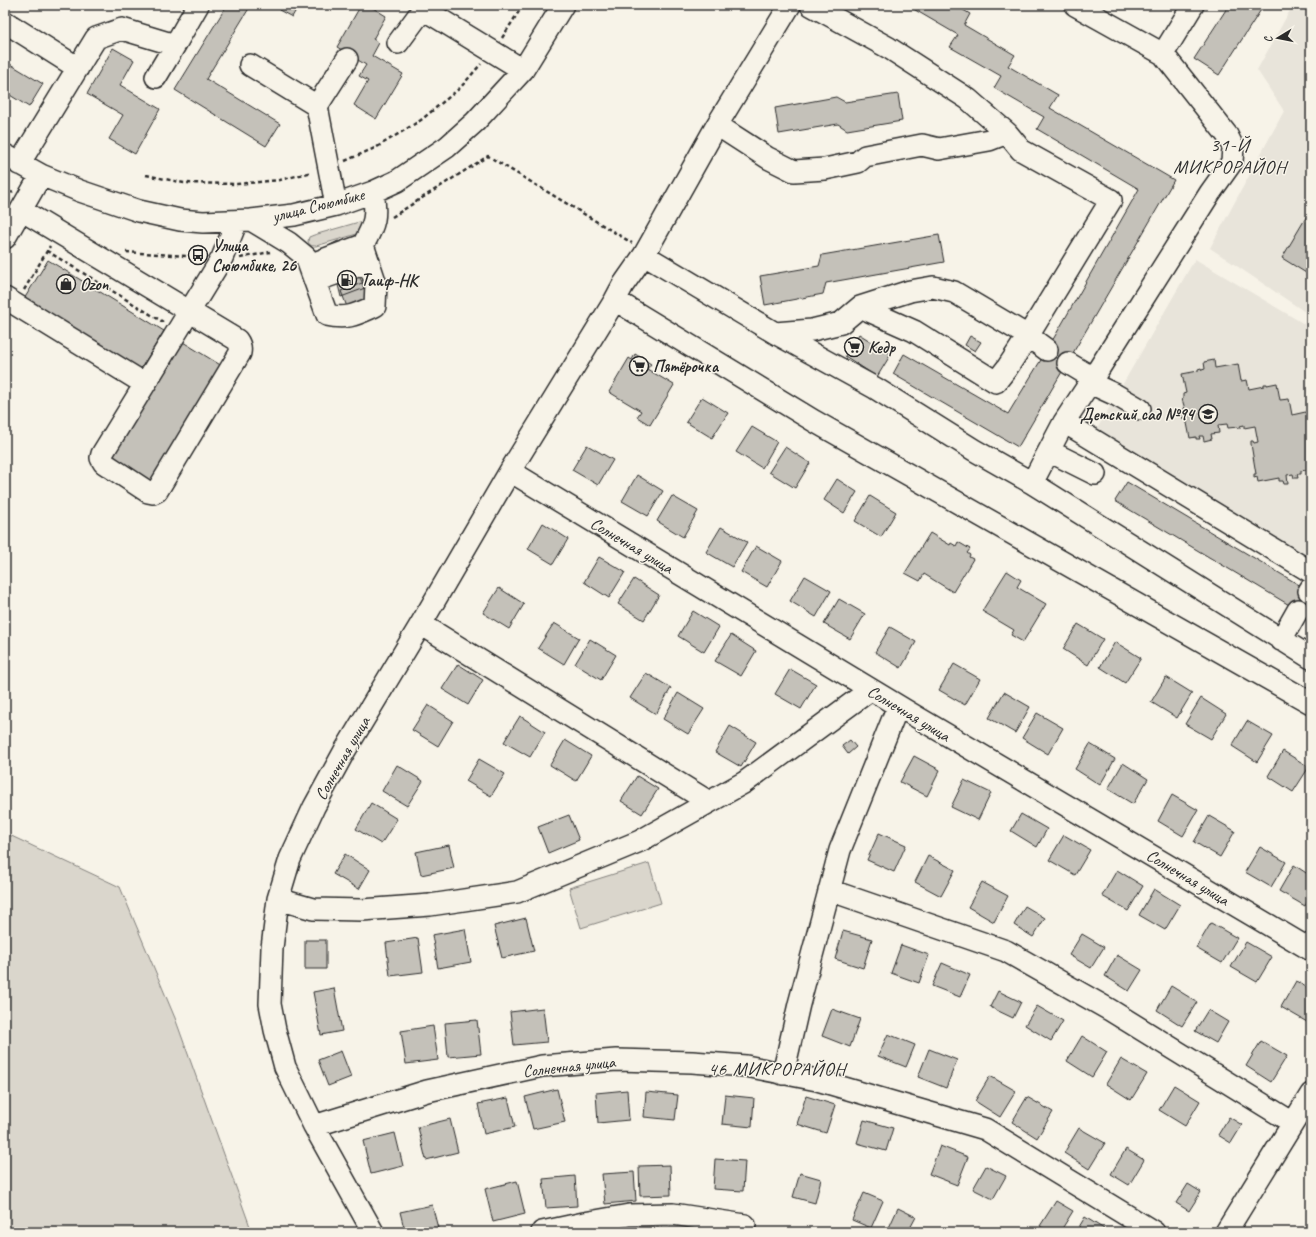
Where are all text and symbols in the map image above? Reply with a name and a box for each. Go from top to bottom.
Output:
north arrow [1258,18,1298,58]
text: С [1261,34,1276,44]
district label: 31-Й МИКРОРАЙОН [1173,133,1289,179]
street label: улица Сююмбике [269,184,368,227]
place label: Улица Сююмбике, 26 [212,235,297,276]
bus stop icon: Улица Сююмбике, 26 [187,244,209,266]
fuel station icon: Таиф-НК [336,269,358,291]
place label: Таиф-НК [361,270,420,291]
shop icon: Ozon [55,273,77,295]
place label: Ozon [80,274,110,295]
supermarket icon: Кедр [843,336,865,358]
place label: Кедр [868,337,896,358]
supermarket icon: Пятёрочка [628,355,650,377]
place label: Пятёрочка [653,356,720,377]
school or university icon: Детский сад №94 [1197,403,1219,425]
place label: Детский сад №94 [1080,404,1196,425]
street label: Солнечная улица [587,513,678,579]
street label: Солнечная улица [864,681,955,747]
street label: Солнечная улица [310,711,375,804]
street label: Солнечная улица [1143,845,1234,911]
street label: Солнечная улица [522,1051,618,1082]
district label: 46 МИКРОРАЙОН [708,1057,848,1081]

